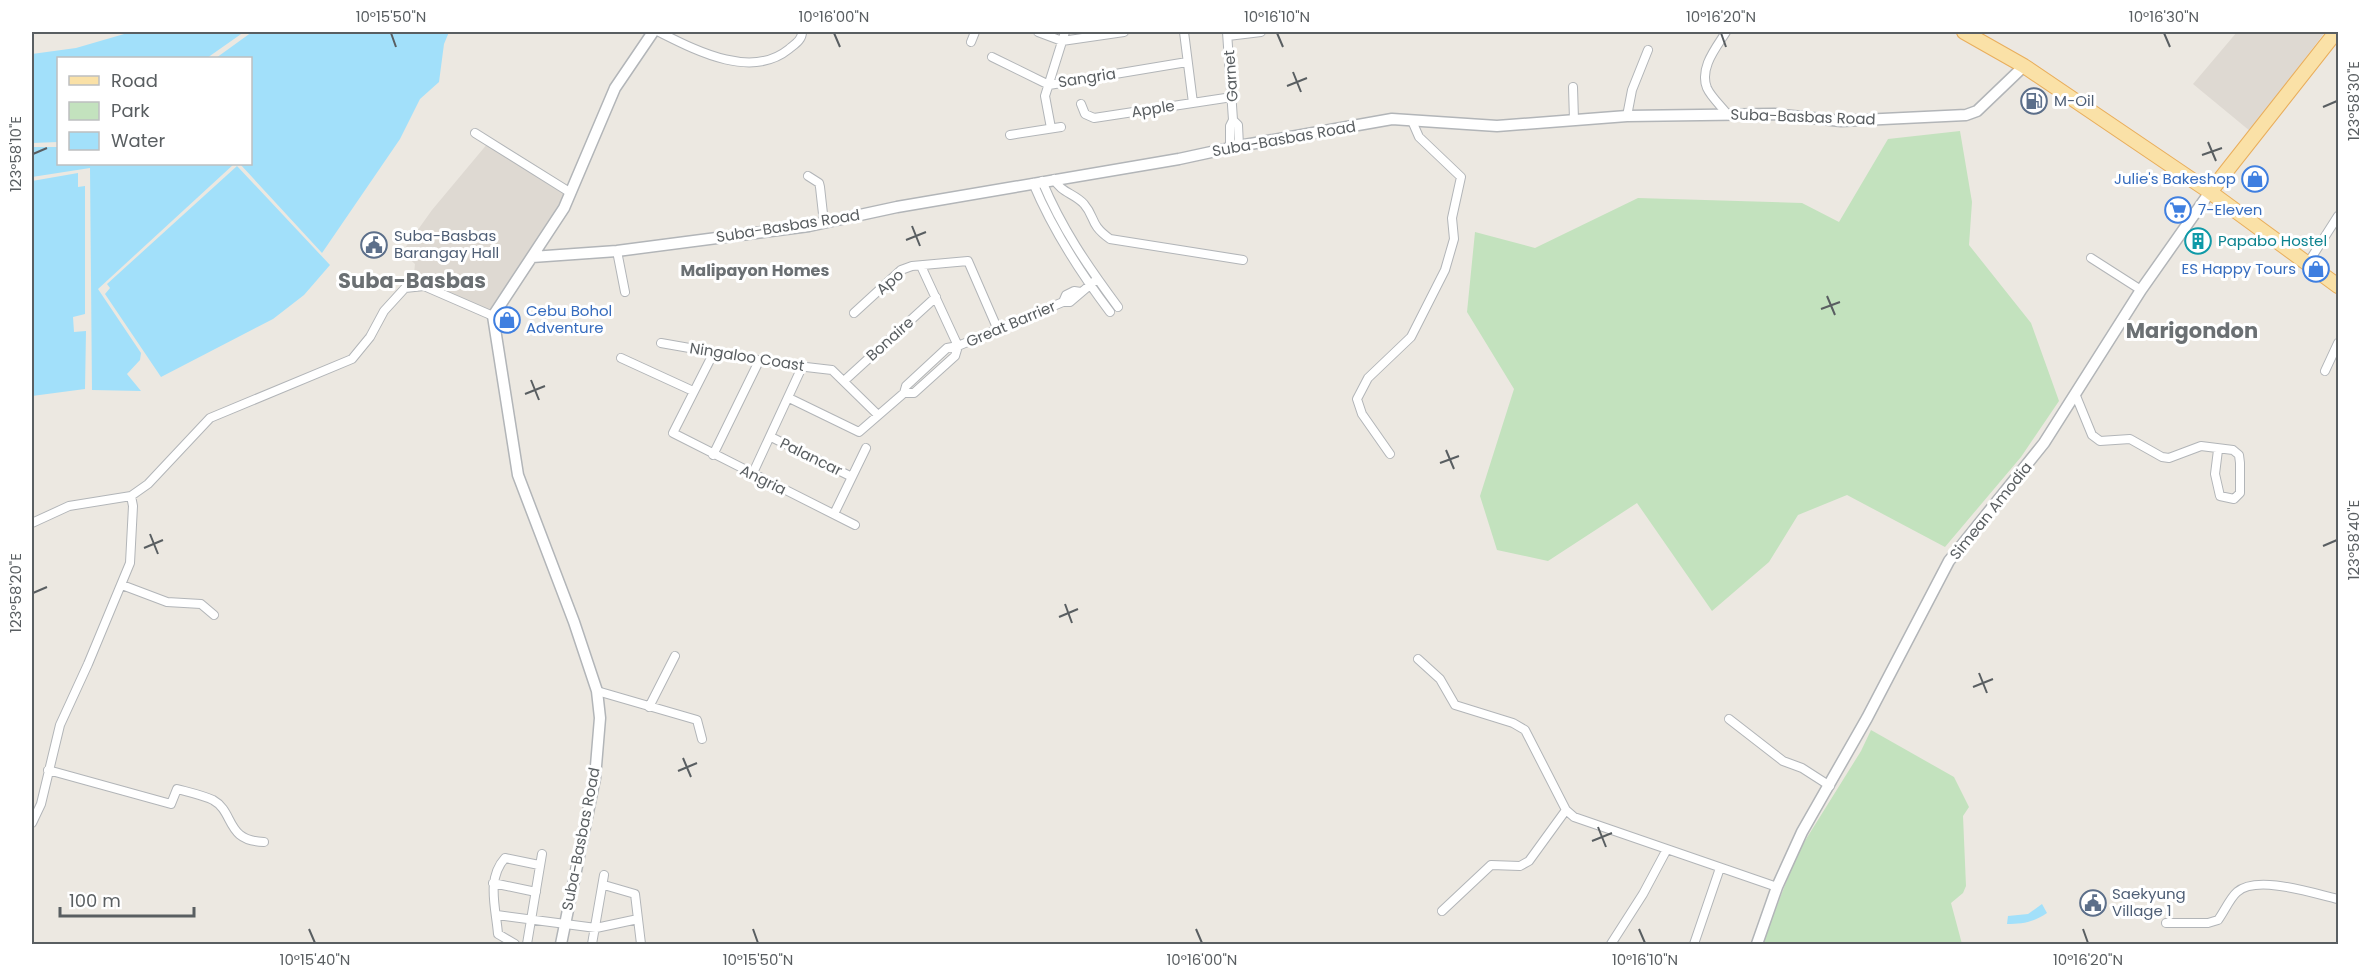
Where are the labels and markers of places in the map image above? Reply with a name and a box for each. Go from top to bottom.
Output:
fuel station icon: M-Oil [2019,86,2049,116]
place label: M-Oil [2054,90,2094,111]
shop icon: Julie's Bakeshop [2240,164,2270,194]
place label: Julie's Bakeshop [2114,168,2236,189]
supermarket icon: 7-Eleven [2163,195,2193,225]
place label: 7-Eleven [2198,199,2262,220]
place label: Suba-Basbas Barangay Hall [394,225,499,263]
building icon: Papabo Hostel [2183,226,2213,256]
public building icon: Suba-Basbas Barangay Hall [359,230,389,260]
place label: Papabo Hostel [2218,230,2327,251]
shop icon: ES Happy Tours [2301,254,2331,284]
place label: ES Happy Tours [2182,258,2296,279]
place label: Cebu Bohol Adventure [526,300,612,338]
shop icon: Cebu Bohol Adventure [492,305,522,335]
place label: Saekyung Village 1 [2112,883,2186,921]
public building icon: Saekyung Village 1 [2078,888,2108,918]

